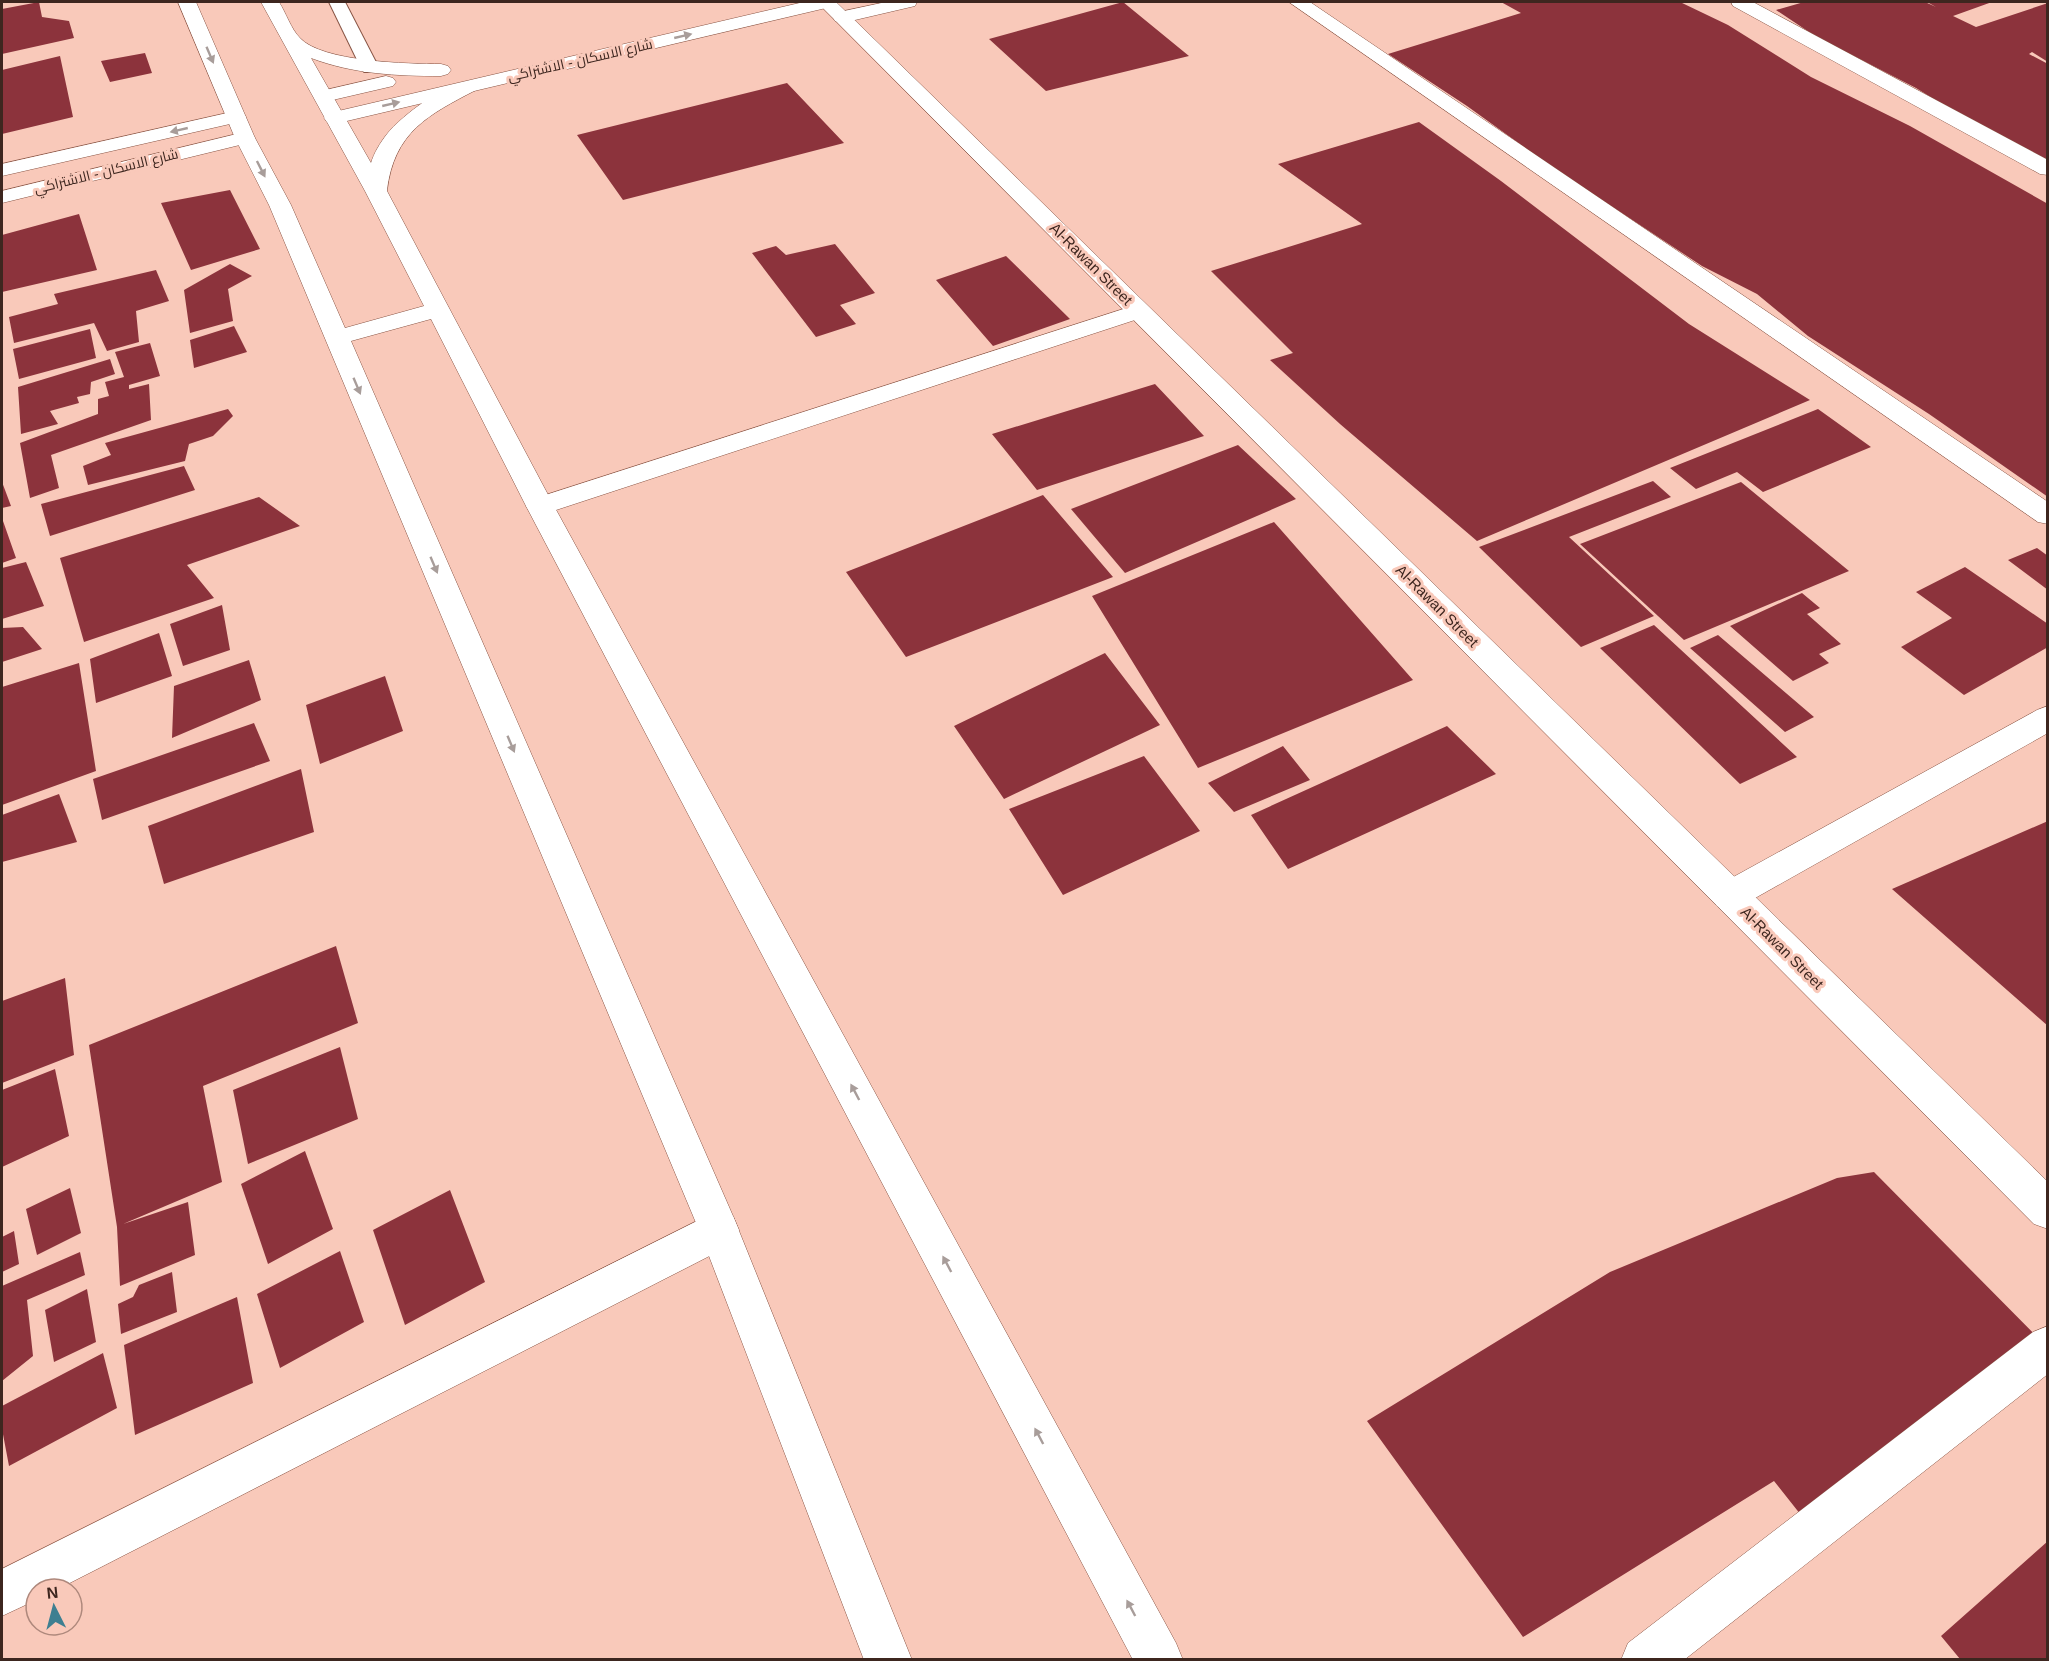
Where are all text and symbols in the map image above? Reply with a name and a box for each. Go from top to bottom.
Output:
one-way arrow [674,30,693,40]
street label: شارع الاسكان - الاشتراكي [506,36,655,88]
one-way arrow [205,47,215,65]
one-way arrow [382,99,400,109]
one-way arrow [169,125,188,135]
street label: شارع الاسكان - الاشتراكي [32,145,181,201]
one-way arrow [256,161,266,178]
street label: Al-Rawan Street [1047,219,1137,309]
one-way arrow [353,377,362,395]
one-way arrow [430,556,439,574]
street label: Al-Rawan Street [1393,561,1483,651]
one-way arrow [506,736,516,754]
street label: Al-Rawan Street [1738,903,1828,993]
one-way arrow [850,1084,860,1101]
one-way arrow [942,1255,952,1272]
one-way arrow [1034,1427,1044,1444]
north arrow [24,1577,84,1637]
text: N [46,1584,59,1602]
one-way arrow [1126,1599,1136,1616]

